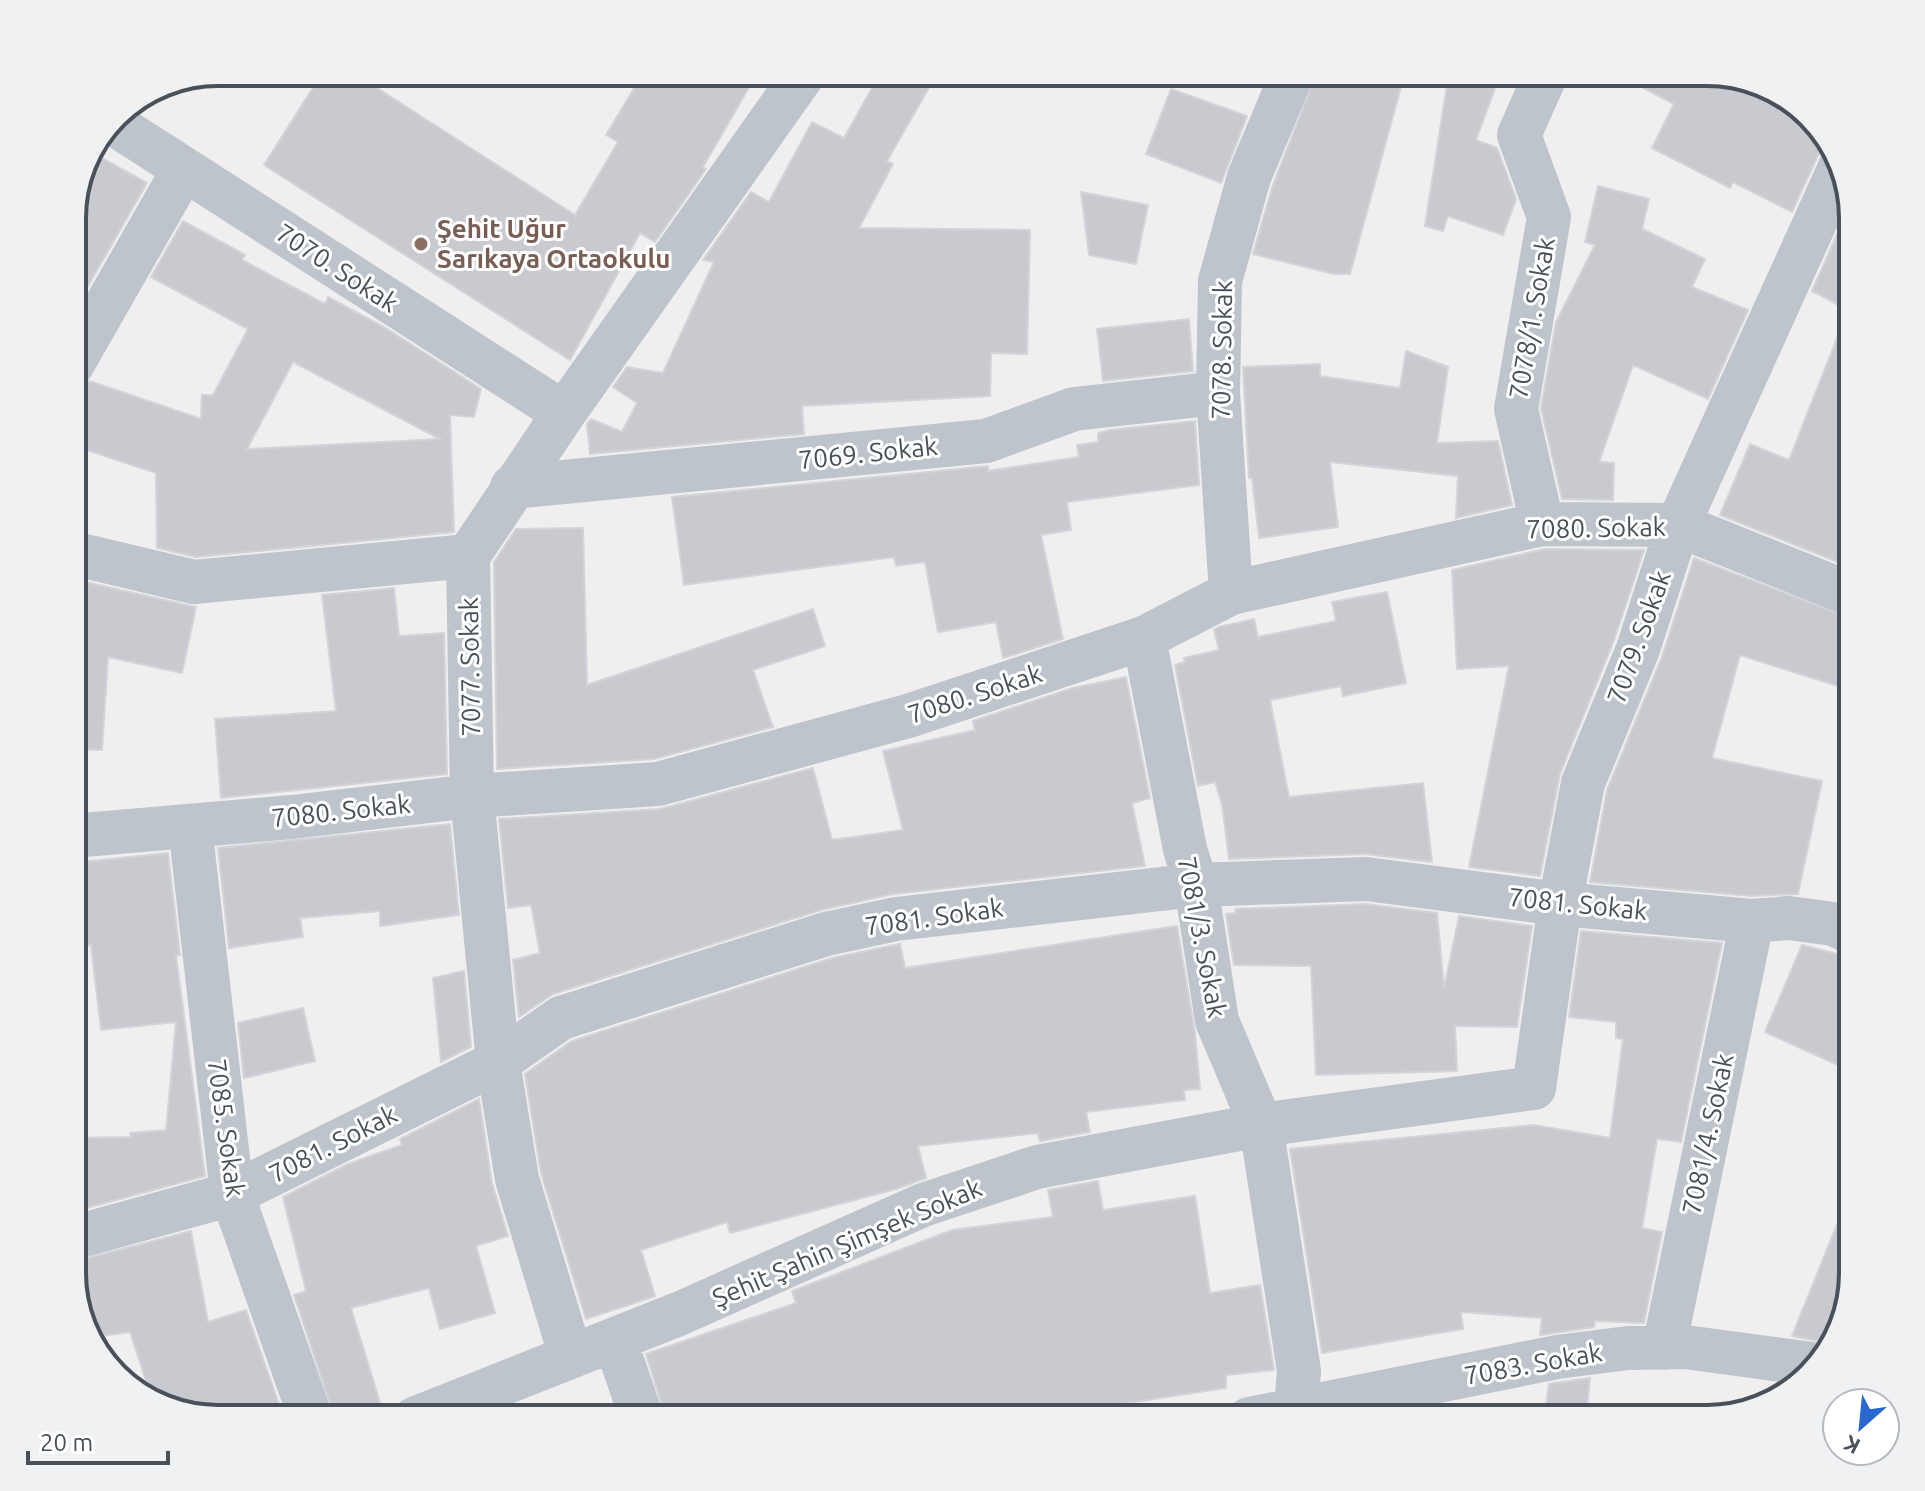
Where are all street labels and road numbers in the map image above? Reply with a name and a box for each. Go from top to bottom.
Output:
street label: 7070. Sokak [271,217,404,318]
street label: 7078/1. Sokak [1503,235,1560,401]
street label: 7078. Sokak [1206,280,1237,420]
street label: 7069. Sokak [797,431,939,474]
street label: 7080. Sokak [1526,512,1666,543]
street label: 7079. Sokak [1601,566,1676,707]
street label: 7077. Sokak [454,597,485,737]
street label: 7080. Sokak [904,658,1046,729]
street label: 7080. Sokak [270,789,412,832]
street label: 7081/3. Sokak [1173,854,1232,1020]
street label: 7081. Sokak [1507,882,1649,925]
street label: 7081. Sokak [863,892,1005,941]
street label: 7081/4. Sokak [1676,1051,1739,1217]
street label: 7085. Sokak [202,1057,251,1199]
street label: 7081. Sokak [264,1099,401,1188]
street label: Şehit Şahin Şimşek Sokak [708,1173,986,1313]
street label: 7083. Sokak [1462,1337,1604,1390]

